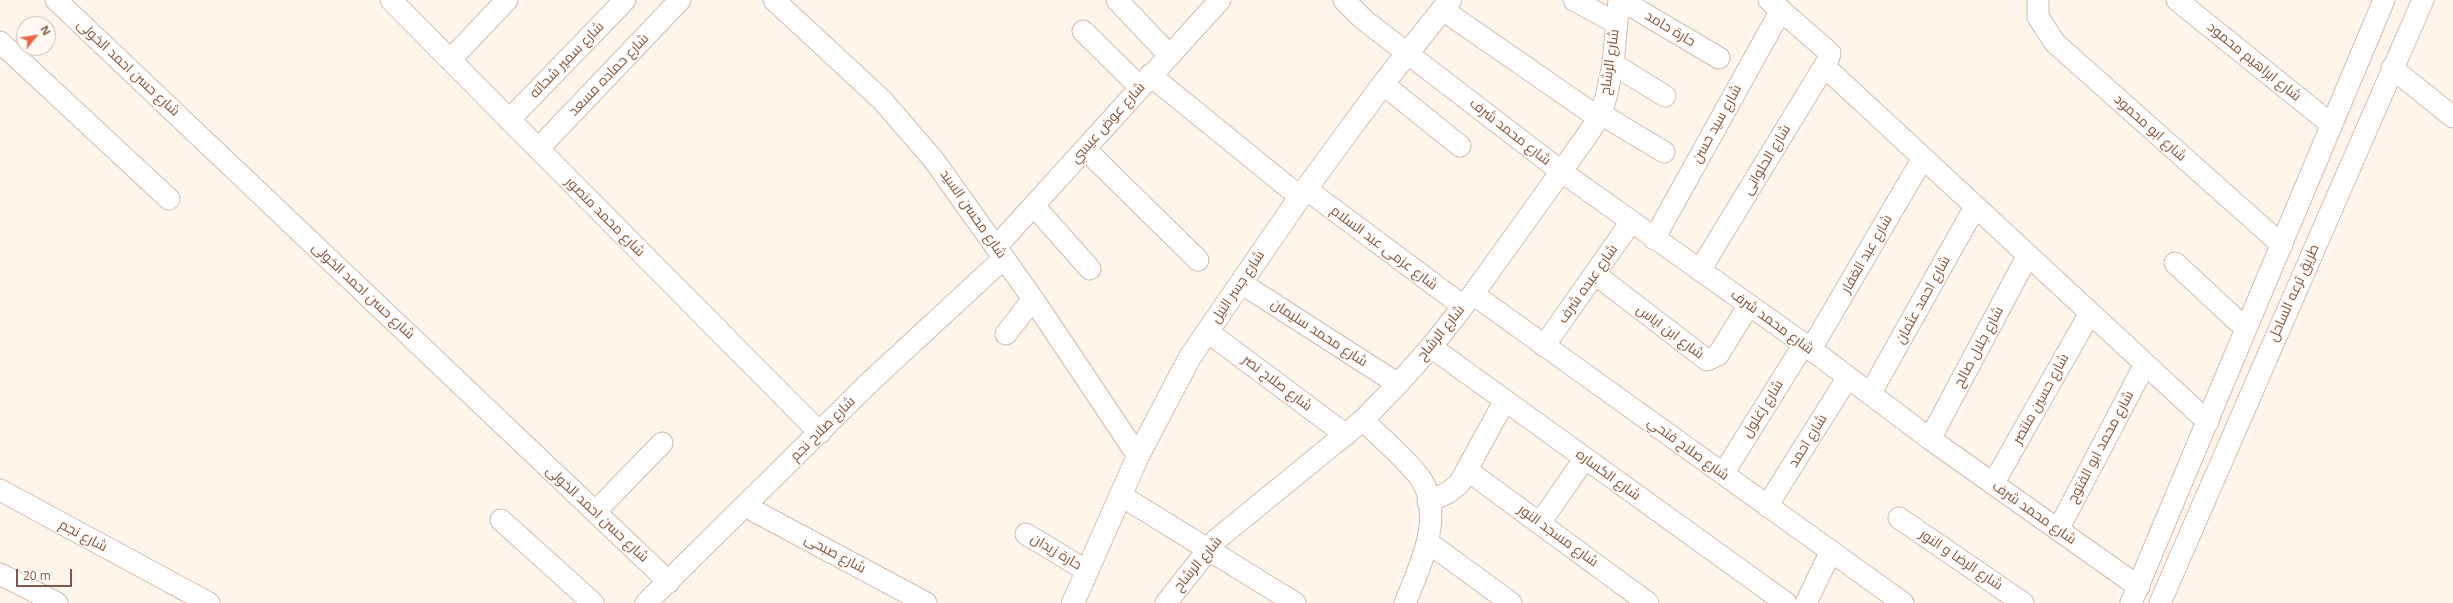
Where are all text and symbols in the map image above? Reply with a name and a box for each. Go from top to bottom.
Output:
street label: حارة حامد [1642,7,1698,51]
north arrow [16,16,56,56]
street label: شارع حسن احمد الخولى [73,16,183,120]
street label: شارع سمير شحاته [526,18,608,102]
street label: شارع ابراهيم محمود [2204,19,2304,105]
text: N [37,23,55,38]
street label: شارع الرشاح [1597,28,1623,96]
street label: شارع حماده مسعد [565,30,653,120]
street label: شارع عوض عيسي [1067,79,1149,167]
street label: شارع سيد حسن [1689,82,1745,166]
street label: شارع ابو محمود [2110,91,2190,165]
street label: شارع محمد شرف [1466,95,1554,169]
street label: شارع الحلوانى [1739,122,1795,198]
street label: شارع محسن السيد [936,166,1010,262]
street label: شارع محمد منصور [562,174,648,260]
street label: شارع عزمى عبد السلام [1327,202,1441,294]
street label: شارع عبد الغفار [1838,212,1896,296]
street label: شارع حسن احمد الخولى [308,239,418,343]
street label: شارع عبده شرف [1555,241,1621,327]
street label: طريق ترعه الساحل [2265,242,2323,344]
street label: شارع جسر النيل [1208,248,1268,326]
street label: شارع احمد عثمان [1892,253,1954,347]
street label: شارع محمد شرف [1727,286,1817,358]
street label: شارع محمد سليمان [1268,296,1370,370]
street label: شارع ابن اياس [1633,301,1707,363]
street label: شارع الرشاح [1414,302,1468,364]
street label: شارع جلال صالح [1951,304,2007,390]
street label: شارع صلاح نصر [1239,351,1315,415]
street label: شارع حسين منتصر [2009,351,2073,447]
street label: شارع زغلول [1739,377,1787,441]
street label: شارع محمد ابو الفتوح [2064,388,2138,506]
street label: شارع صلاح نجم [787,393,859,465]
street label: شارع احمد [1785,411,1831,471]
street label: شارع صلاح فتحي [1644,414,1732,484]
street label: شارع الكساره [1572,446,1644,504]
street label: شارع حسن احمد الخولى [542,462,652,566]
street label: شارع محمد شرف [1989,478,2079,548]
street label: شارع مسجد النور [1515,501,1601,571]
street label: شارع نجم [56,516,110,556]
street label: شارع الرضا و النور [1916,526,2006,594]
street label: حارة زيدان [1027,530,1085,574]
street label: شارع صبحى [801,531,869,577]
street label: شارع الرشاح [1170,533,1226,595]
scale bar [18,561,74,587]
text: 20 m [23,567,51,584]

